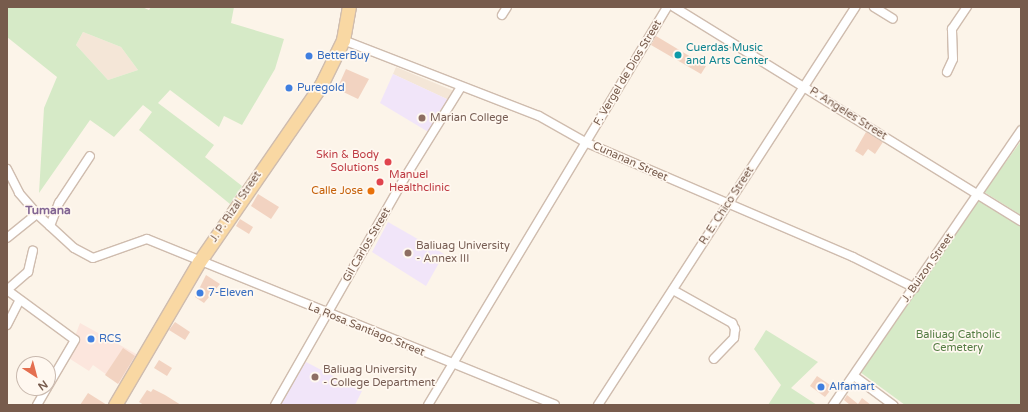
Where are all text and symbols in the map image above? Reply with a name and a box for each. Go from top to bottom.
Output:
street label: F. Vergel de Dios Street [591,18,665,128]
place label: Cuerdas Music and Arts Center [686,42,768,68]
place label: BetterBuy [317,49,370,63]
marker: Cuerdas Music and Arts Center [673,50,683,60]
marker: BetterBuy [304,51,314,61]
place label: Puregold [297,81,345,95]
marker: Puregold [284,83,294,93]
street label: P. Angeles Street [807,85,889,143]
place label: Marian College [430,111,509,125]
marker: Marian College [417,113,427,123]
street label: Cunanan Street [590,140,670,184]
place label: Skin & Body Solutions [316,149,379,175]
marker: Skin & Body Solutions [382,156,394,168]
street label: R. E. Chico Street [697,165,757,247]
street label: J. P. Rizal Street [207,169,265,245]
place label: Manuel Healthclinic [389,169,450,195]
marker: Manuel Healthclinic [374,176,386,188]
place label: Calle Jose [311,184,363,198]
marker: Calle Jose [366,186,376,196]
district label: Tumana [25,204,71,218]
street label: Gil Carlos Street [340,205,394,285]
street label: J. Buizon Street [899,231,957,305]
place label: Baliuag University - Annex III [416,240,510,266]
marker: Baliuag University - Annex III [403,248,413,258]
place label: 7-Eleven [208,286,254,300]
marker: 7-Eleven [195,288,205,298]
street label: La Rosa Santiago Street [306,301,426,359]
park label: Baliuag Catholic Cemetery [916,329,1000,355]
place label: RCS [99,332,121,346]
marker: RCS [86,334,96,344]
north arrow [16,356,56,396]
place label: Baliuag University - College Department [323,364,435,390]
marker: Baliuag University - College Department [310,372,320,382]
text: N [35,377,50,393]
place label: Alfamart [829,380,875,394]
marker: Alfamart [816,382,826,392]

